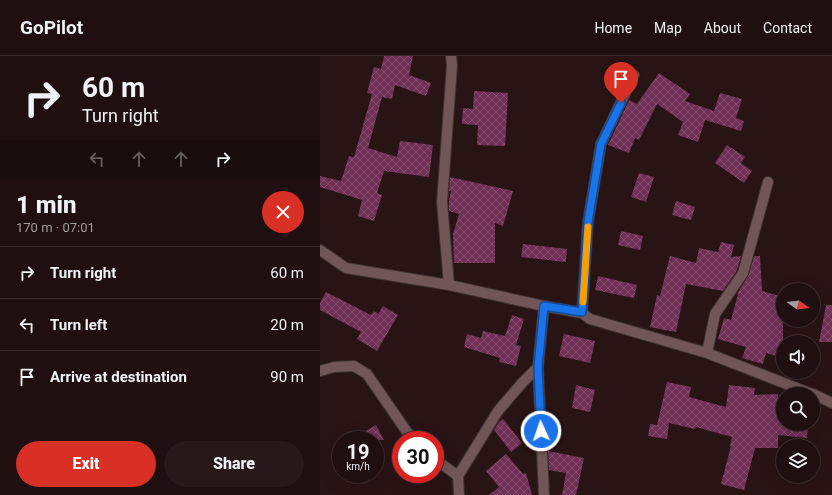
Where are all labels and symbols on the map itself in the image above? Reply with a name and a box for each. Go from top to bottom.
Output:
pin [604,62,638,103]
north arrow [776,283,820,327]
position arrow [520,410,562,452]
speed limit sign: 30 [392,431,444,483]

